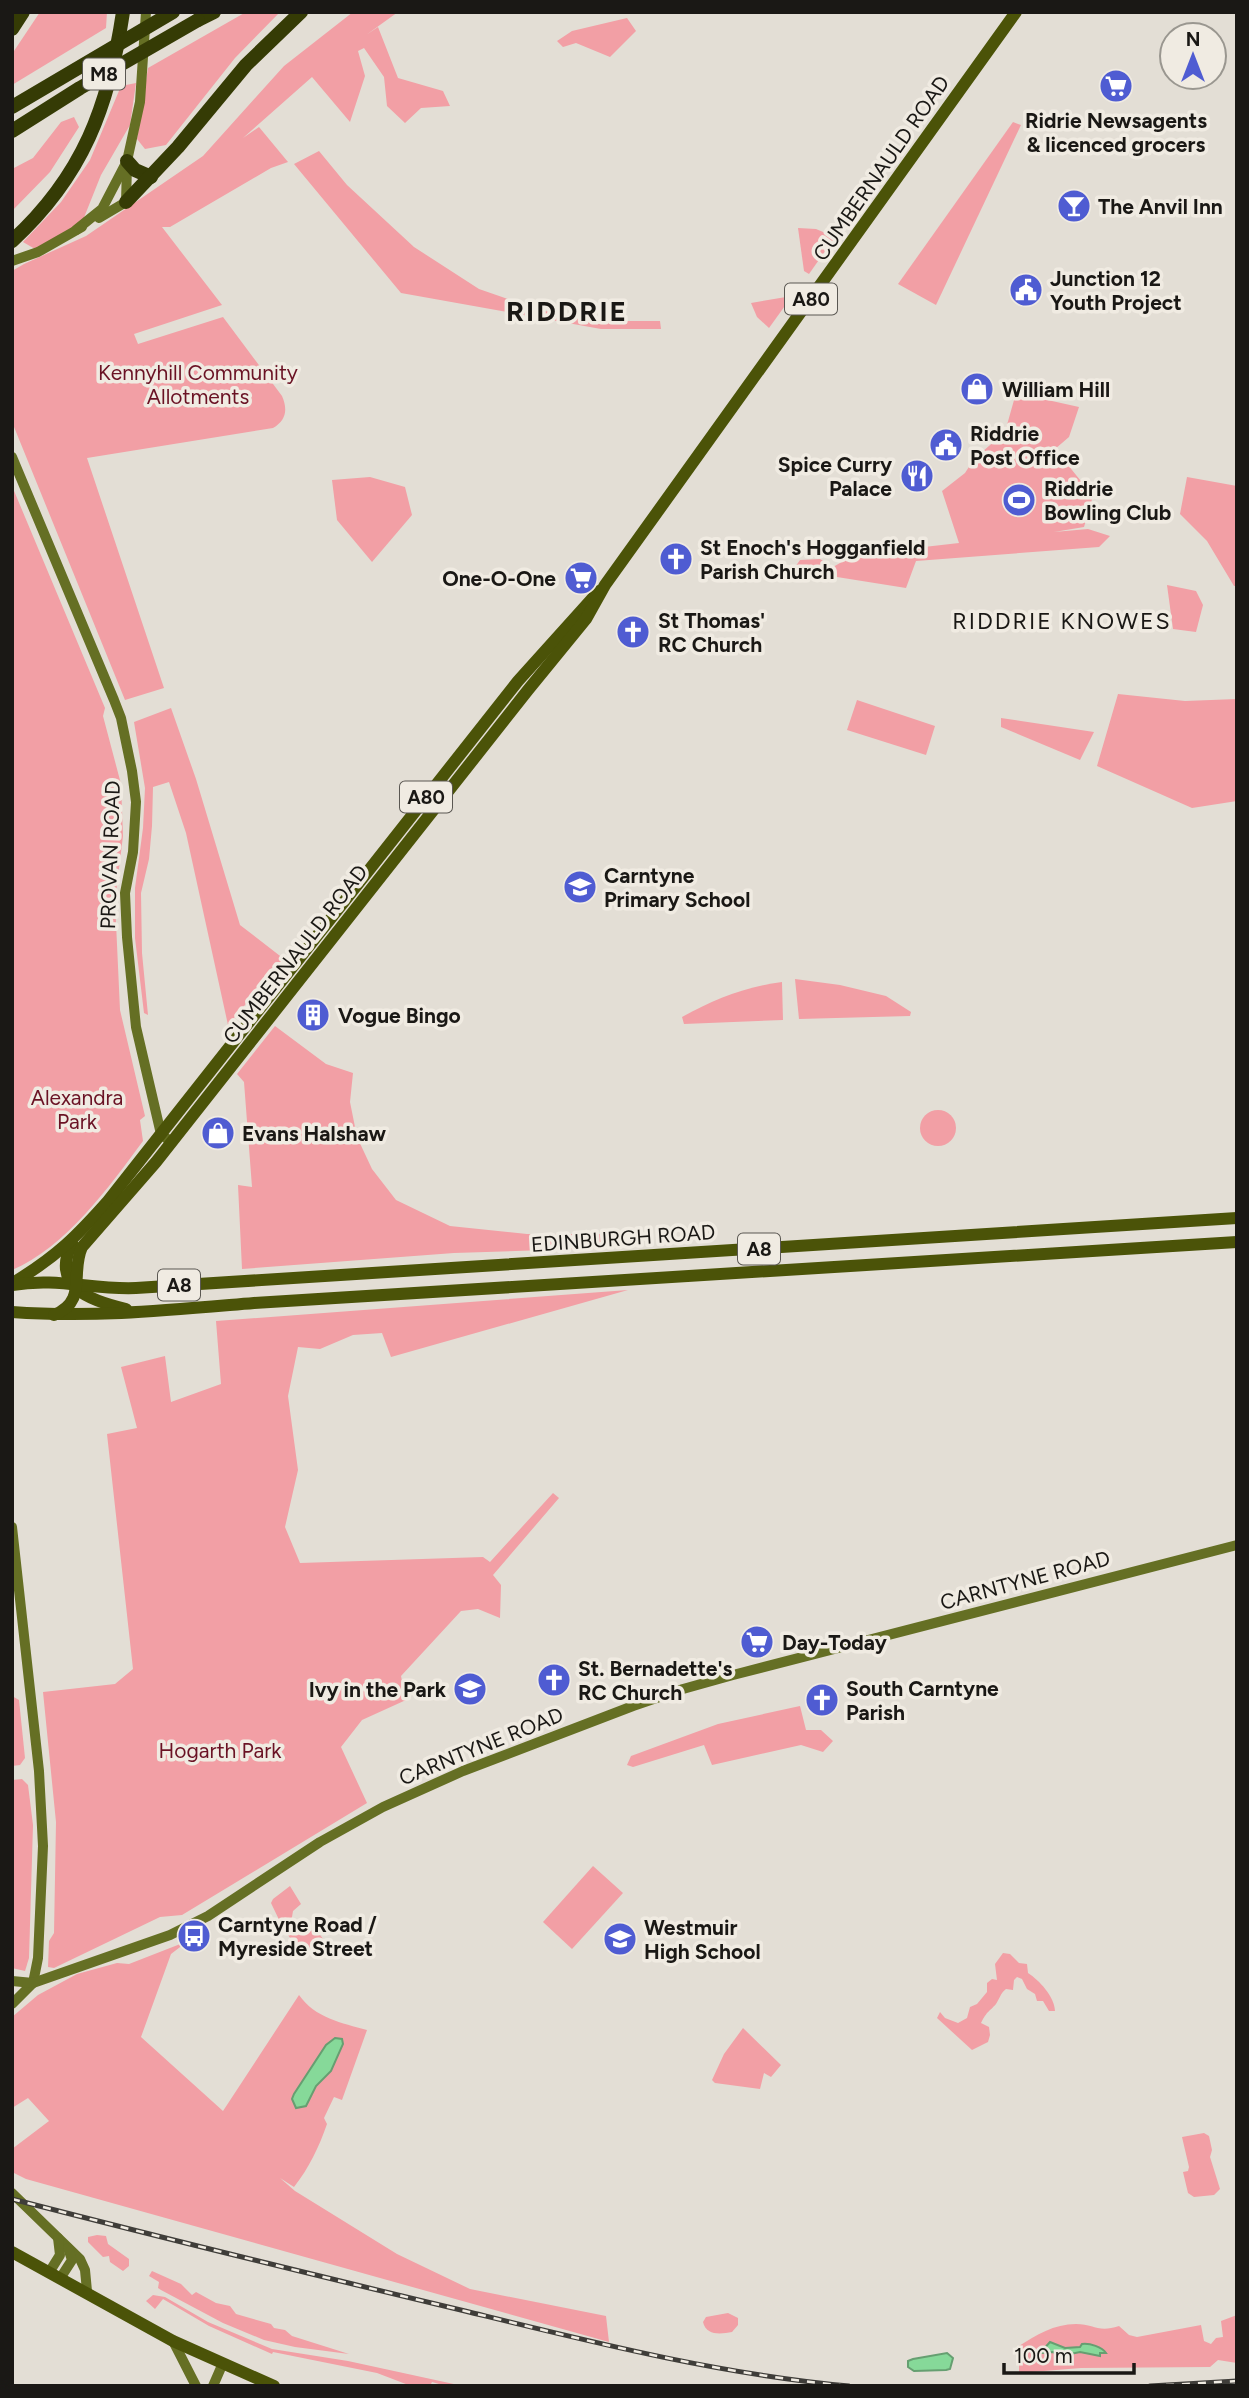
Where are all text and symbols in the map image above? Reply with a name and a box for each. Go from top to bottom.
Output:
north arrow [1158,21,1228,91]
text: N [1186,28,1200,51]
road number: M8 [83,58,125,90]
supermarket icon: Ridrie Newsagents & licenced grocers [1097,67,1135,105]
street label: CUMBERNAULD ROAD [808,71,954,265]
place label: Ridrie Newsagents & licenced grocers [1025,108,1207,157]
bar icon: The Anvil Inn [1055,187,1093,225]
place label: The Anvil Inn [1098,194,1223,219]
place label: Junction 12 Youth Project [1050,266,1182,315]
public building icon: Junction 12 Youth Project [1007,271,1045,309]
road number: A80 [785,284,837,314]
district label: RIDDRIE [506,294,628,328]
park label: Kennyhill Community Allotments [98,360,298,409]
shop icon: William Hill [958,370,996,408]
place label: William Hill [1002,377,1110,402]
place label: Riddrie Post Office [970,421,1080,470]
public building icon: Riddrie Post Office [927,426,965,464]
place label: Spice Curry Palace [778,452,893,501]
restaurant icon: Spice Curry Palace [898,457,936,495]
place label: Riddrie Bowling Club [1044,476,1171,525]
sports icon: Riddrie Bowling Club [1000,481,1038,519]
place label: St Enoch's Hogganfield Parish Church [700,535,925,584]
church icon: St Enoch's Hogganfield Parish Church [657,540,695,578]
supermarket icon: One-O-One [562,559,600,597]
place label: One-O-One [442,566,556,591]
district label: RIDDRIE KNOWES [952,607,1172,635]
place label: St Thomas' RC Church [658,608,765,657]
church icon: St Thomas' RC Church [614,613,652,651]
street label: PROVAN ROAD [95,780,125,930]
road number: A80 [400,782,452,812]
street label: CUMBERNAULD ROAD [217,860,373,1048]
place label: Carntyne Primary School [604,863,750,912]
school or university icon: Carntyne Primary School [561,868,599,906]
building icon: Vogue Bingo [294,996,332,1034]
place label: Vogue Bingo [338,1003,461,1028]
park label: Alexandra Park [31,1085,123,1134]
shop icon: Evans Halshaw [199,1114,237,1152]
place label: Evans Halshaw [242,1121,386,1146]
street label: EDINBURGH ROAD [530,1219,716,1257]
road number: A8 [738,1233,780,1264]
road number: A8 [158,1270,200,1301]
street label: CARNTYNE ROAD [937,1545,1113,1615]
supermarket icon: Day-Today [738,1623,776,1661]
place label: Day-Today [782,1630,888,1655]
place label: St. Bernadette's RC Church [578,1656,733,1705]
church icon: St. Bernadette's RC Church [535,1661,573,1699]
school or university icon: Ivy in the Park [451,1670,489,1708]
place label: South Carntyne Parish [846,1676,999,1725]
place label: Ivy in the Park [309,1677,447,1702]
church icon: South Carntyne Parish [803,1681,841,1719]
street label: CARNTYNE ROAD [395,1702,567,1790]
park label: Hogarth Park [159,1738,282,1763]
place label: Carntyne Road / Myreside Street [218,1912,377,1961]
place label: Westmuir High School [644,1915,761,1964]
bus stop icon: Carntyne Road / Myreside Street [175,1917,213,1955]
school or university icon: Westmuir High School [601,1920,639,1958]
scale bar [1004,2332,1134,2376]
text: 100 m [1014,2343,1073,2368]

